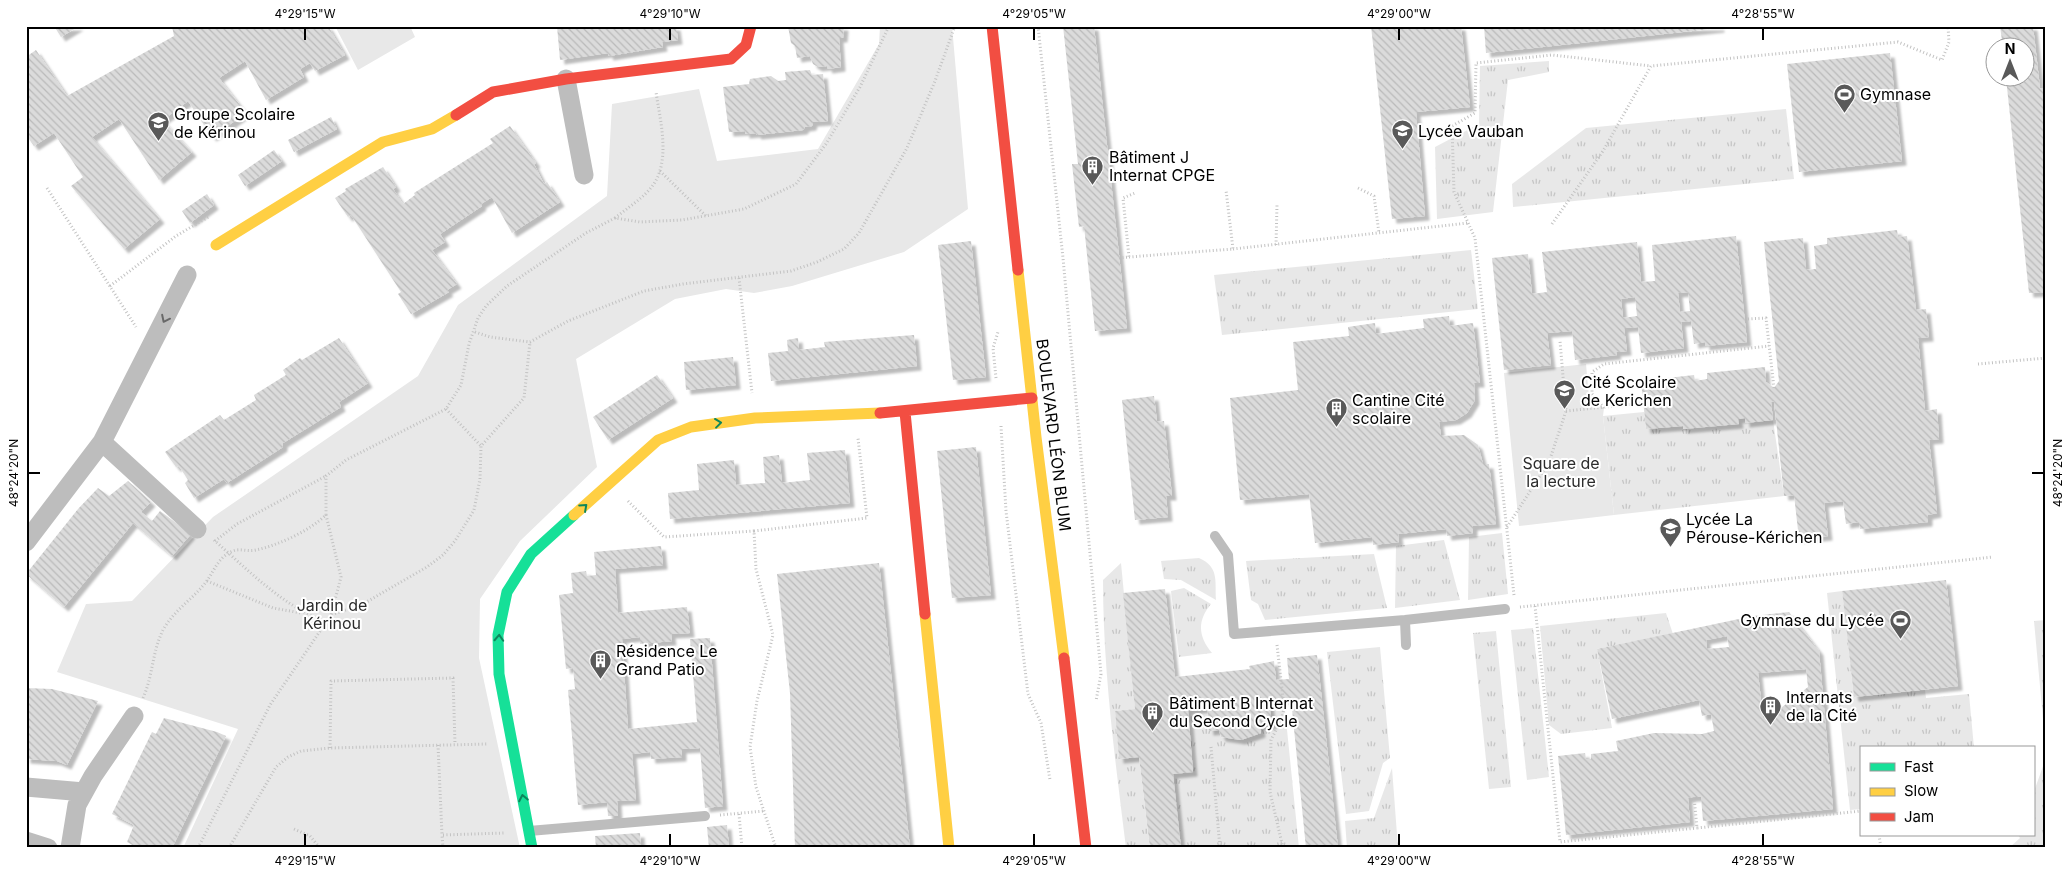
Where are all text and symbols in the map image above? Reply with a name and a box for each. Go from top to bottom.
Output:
text: 4°29'15"W [275,6,336,21]
text: 4°29'10"W [639,6,701,21]
text: 4°29'05"W [1002,6,1066,21]
text: 4°29'00"W [1367,6,1431,21]
text: 4°28'55"W [1731,6,1795,21]
north arrow [1984,38,2034,88]
text: N [2005,40,2015,57]
sports icon: Gymnase [1832,82,1856,113]
place label: Gymnase [1860,84,1931,104]
place label: Groupe Scolaire de Kérinou [174,104,295,142]
school or university icon: Groupe Scolaire de Kérinou [146,111,170,142]
school or university icon: Lycée Vauban [1390,119,1414,150]
place label: Lycée Vauban [1418,121,1524,141]
place label: Bâtiment J Internat CPGE [1109,147,1215,185]
building icon: Bâtiment J Internat CPGE [1081,154,1105,185]
one-way arrow [161,313,171,322]
street label: BOULEVARD LÉON BLUM [1032,338,1076,532]
place label: Cité Scolaire de Kerichen [1581,372,1676,410]
school or university icon: Cité Scolaire de Kerichen [1553,379,1577,410]
place label: Cantine Cité scolaire [1352,390,1444,428]
building icon: Cantine Cité scolaire [1324,397,1348,428]
one-way arrow [714,418,722,429]
text: 48°24'20"N [6,439,21,507]
text: 48°24'20"N [2050,439,2065,507]
park label: Square de la lecture [1522,453,1600,491]
one-way arrow [579,504,588,513]
place label: Lycée La Pérouse-Kérichen [1686,509,1822,547]
school or university icon: Lycée La Pérouse-Kérichen [1658,516,1682,547]
park label: Jardin de Kérinou [297,595,367,633]
sports icon: Gymnase du Lycée [1888,608,1912,639]
place label: Gymnase du Lycée [1740,610,1884,630]
one-way arrow [493,634,504,642]
place label: Résidence Le Grand Patio [616,641,718,679]
building icon: Résidence Le Grand Patio [588,648,612,679]
place label: Internats de la Cité [1786,687,1857,725]
place label: Bâtiment B Internat du Second Cycle [1169,693,1313,731]
building icon: Internats de la Cité [1758,694,1782,725]
building icon: Bâtiment B Internat du Second Cycle [1141,700,1165,731]
legend [1860,746,2034,836]
text: Fast [1904,757,1934,776]
text: Slow [1904,781,1938,800]
one-way arrow [518,794,528,803]
text: Jam [1904,807,1934,826]
text: 4°29'15"W [275,853,336,868]
text: 4°29'10"W [639,853,701,868]
text: 4°29'05"W [1002,853,1066,868]
text: 4°29'00"W [1367,853,1431,868]
text: 4°28'55"W [1731,853,1795,868]

